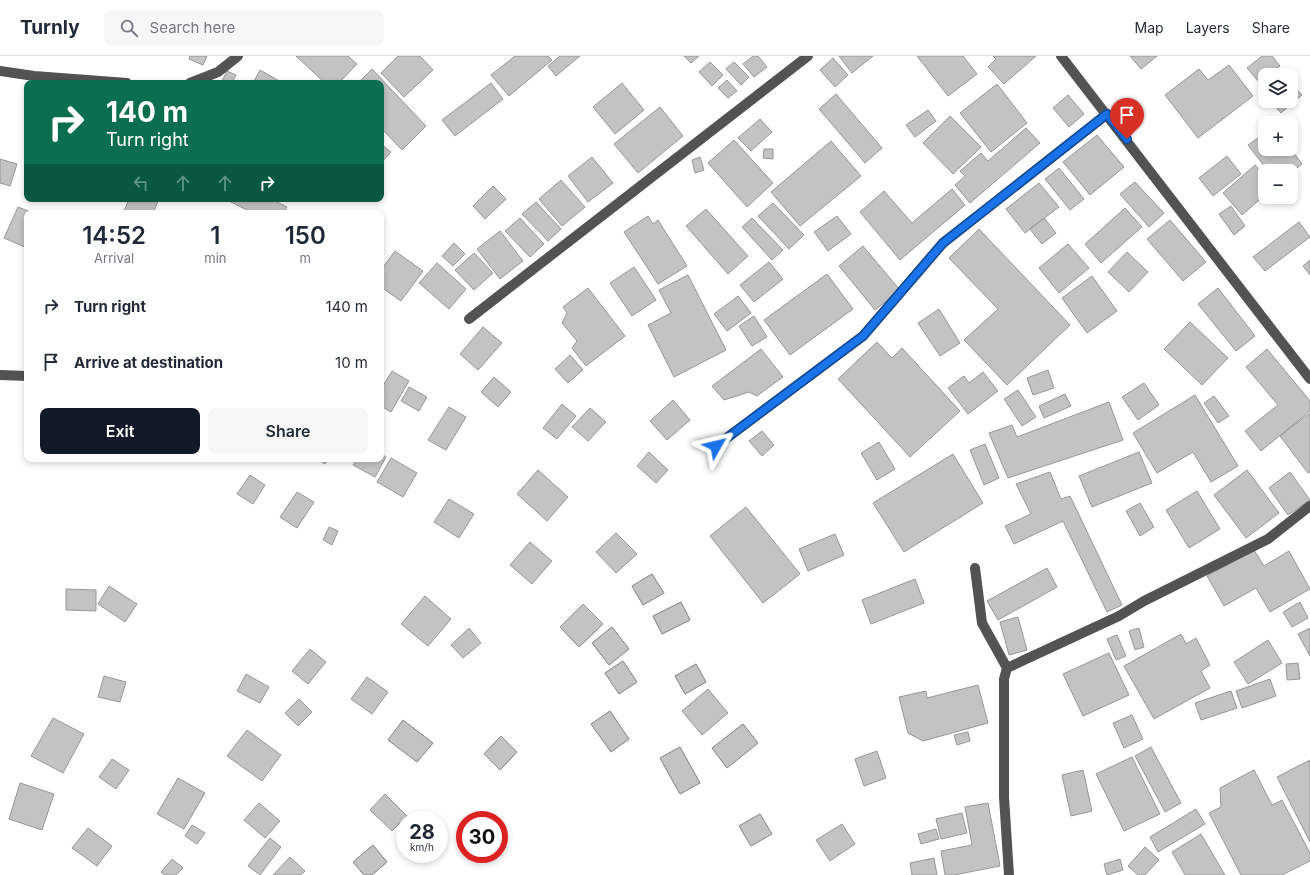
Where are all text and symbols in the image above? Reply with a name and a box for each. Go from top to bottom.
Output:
search box [104,10,384,46]
text: Turnly [20,16,80,39]
icon: search [118,17,140,39]
text: Search here [150,18,235,37]
text: Map [1135,19,1164,36]
text: Layers [1186,19,1230,36]
text: Share [1252,19,1290,36]
map controls [1258,68,1298,204]
button: layers [1258,68,1298,108]
text: 140 m [106,95,188,129]
icon: right [40,96,92,148]
pin [1110,98,1144,139]
icon: arrive [1116,104,1138,126]
button: + [1258,116,1298,156]
text: Turn right [106,129,189,150]
button: − [1258,164,1298,204]
icon: left [130,172,152,194]
icon: ahead [172,172,194,194]
icon: ahead [214,172,236,194]
icon: right [256,172,278,194]
text: 14:52 [82,221,146,250]
text: 1 [210,221,220,250]
text: 150 [285,221,326,250]
text: Arrival [94,250,134,266]
text: min [204,250,226,266]
text: m [300,250,311,266]
icon: right [40,295,62,317]
text: Turn right [74,297,146,316]
text: 140 m [325,297,368,316]
icon: arrive [40,351,62,373]
text: Arrive at destination [74,353,223,372]
text: 10 m [335,353,368,372]
button: Exit [40,408,200,454]
button: Share [208,408,368,454]
position arrow [695,425,737,467]
speed limit sign: 30 [456,811,508,863]
text: 28 [409,820,435,844]
text: km/h [410,841,434,853]

